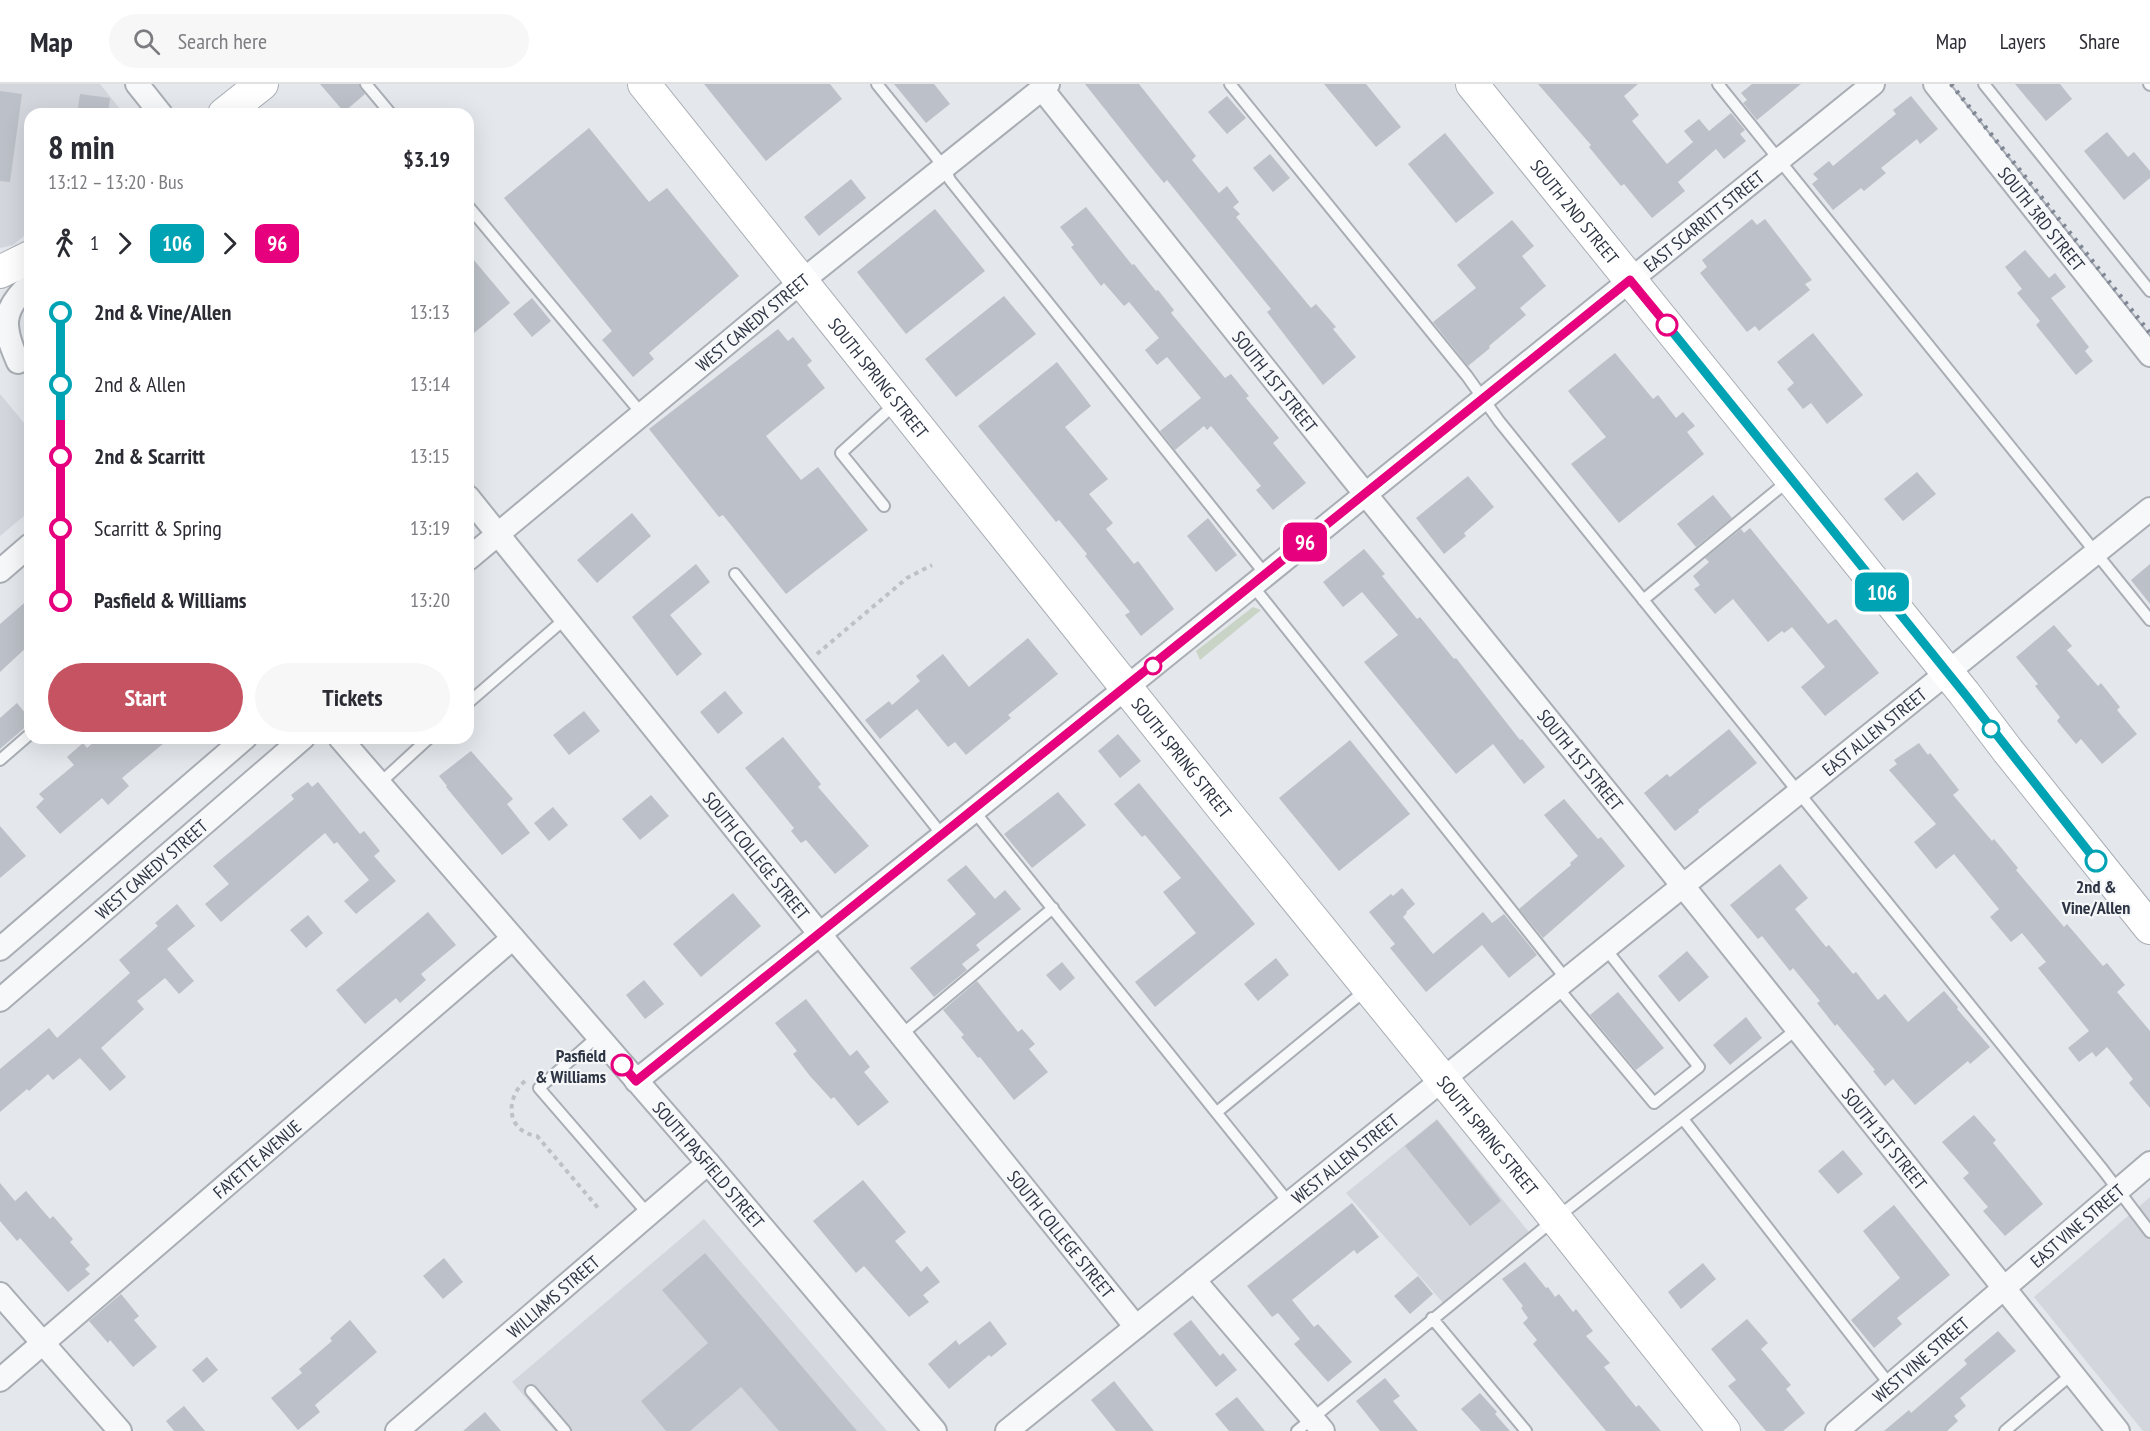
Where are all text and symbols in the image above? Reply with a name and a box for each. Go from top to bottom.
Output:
search box [109,14,529,68]
text: Map [30,23,73,60]
icon: search [130,25,163,58]
text: Search here [178,27,267,55]
text: Map [1936,28,1967,55]
text: Layers [2000,28,2046,55]
text: Share [2079,28,2120,55]
text: 8 min [48,125,115,168]
text: $3.19 [403,145,450,173]
street label: SOUTH 2ND STREET [1526,155,1624,268]
street label: SOUTH 3RD STREET [1994,162,2090,275]
street label: EAST SCARRITT STREET [1639,165,1769,276]
text: 13:12 – 13:20 · Bus [48,169,183,195]
icon: walk [48,227,81,260]
icon: forward [108,227,141,260]
icon: forward [213,227,246,260]
text: 1 [90,230,99,256]
text: 106 [162,230,192,257]
text: 96 [267,230,287,257]
street label: WEST CANEDY STREET [691,268,814,376]
text: 2nd & Vine/Allen [94,298,231,326]
text: 13:13 [410,299,450,325]
street label: SOUTH SPRING STREET [824,313,934,443]
unlabelled marker [1656,314,1678,336]
street label: SOUTH 1ST STREET [1228,326,1323,437]
text: 2nd & Allen [94,370,186,398]
text: 13:14 [410,371,450,397]
text: 2nd & Scarritt [94,442,205,470]
text: 13:15 [410,443,450,469]
text: Scarritt & Spring [94,514,222,542]
text: 13:19 [410,515,450,541]
line badge: 96 [1278,522,1332,562]
text: 96 [1295,529,1315,556]
line badge: 106 [1848,572,1916,612]
text: 106 [1867,579,1897,606]
text: Pasfield & Williams [94,586,247,614]
text: 13:20 [410,587,450,613]
unlabelled marker [1144,657,1162,675]
button: Start [48,663,243,732]
button: Tickets [255,663,450,732]
street label: EAST ALLEN STREET [1817,683,1931,781]
street label: SOUTH SPRING STREET [1127,693,1237,822]
street label: SOUTH 1ST STREET [1533,704,1628,815]
unlabelled marker [1982,720,2000,738]
street label: SOUTH COLLEGE STREET [698,787,815,924]
street label: WEST CANEDY STREET [90,814,212,924]
marker: 2nd & Vine/Allen [2085,850,2107,872]
place label: 2nd & Vine/Allen [2061,875,2130,919]
place label: Pasfield & Williams [535,1044,606,1088]
marker: Pasfield & Williams [611,1054,633,1076]
street label: SOUTH SPRING STREET [1433,1071,1543,1200]
street label: SOUTH 1ST STREET [1837,1083,1932,1194]
street label: SOUTH PASFIELD STREET [648,1096,770,1233]
street label: WEST ALLEN STREET [1287,1108,1403,1209]
street label: FAYETTE AVENUE [208,1114,306,1203]
street label: SOUTH COLLEGE STREET [1003,1165,1119,1302]
street label: EAST VINE STREET [2025,1179,2129,1272]
street label: WILLIAMS STREET [502,1250,604,1343]
street label: WEST VINE STREET [1867,1312,1974,1407]

